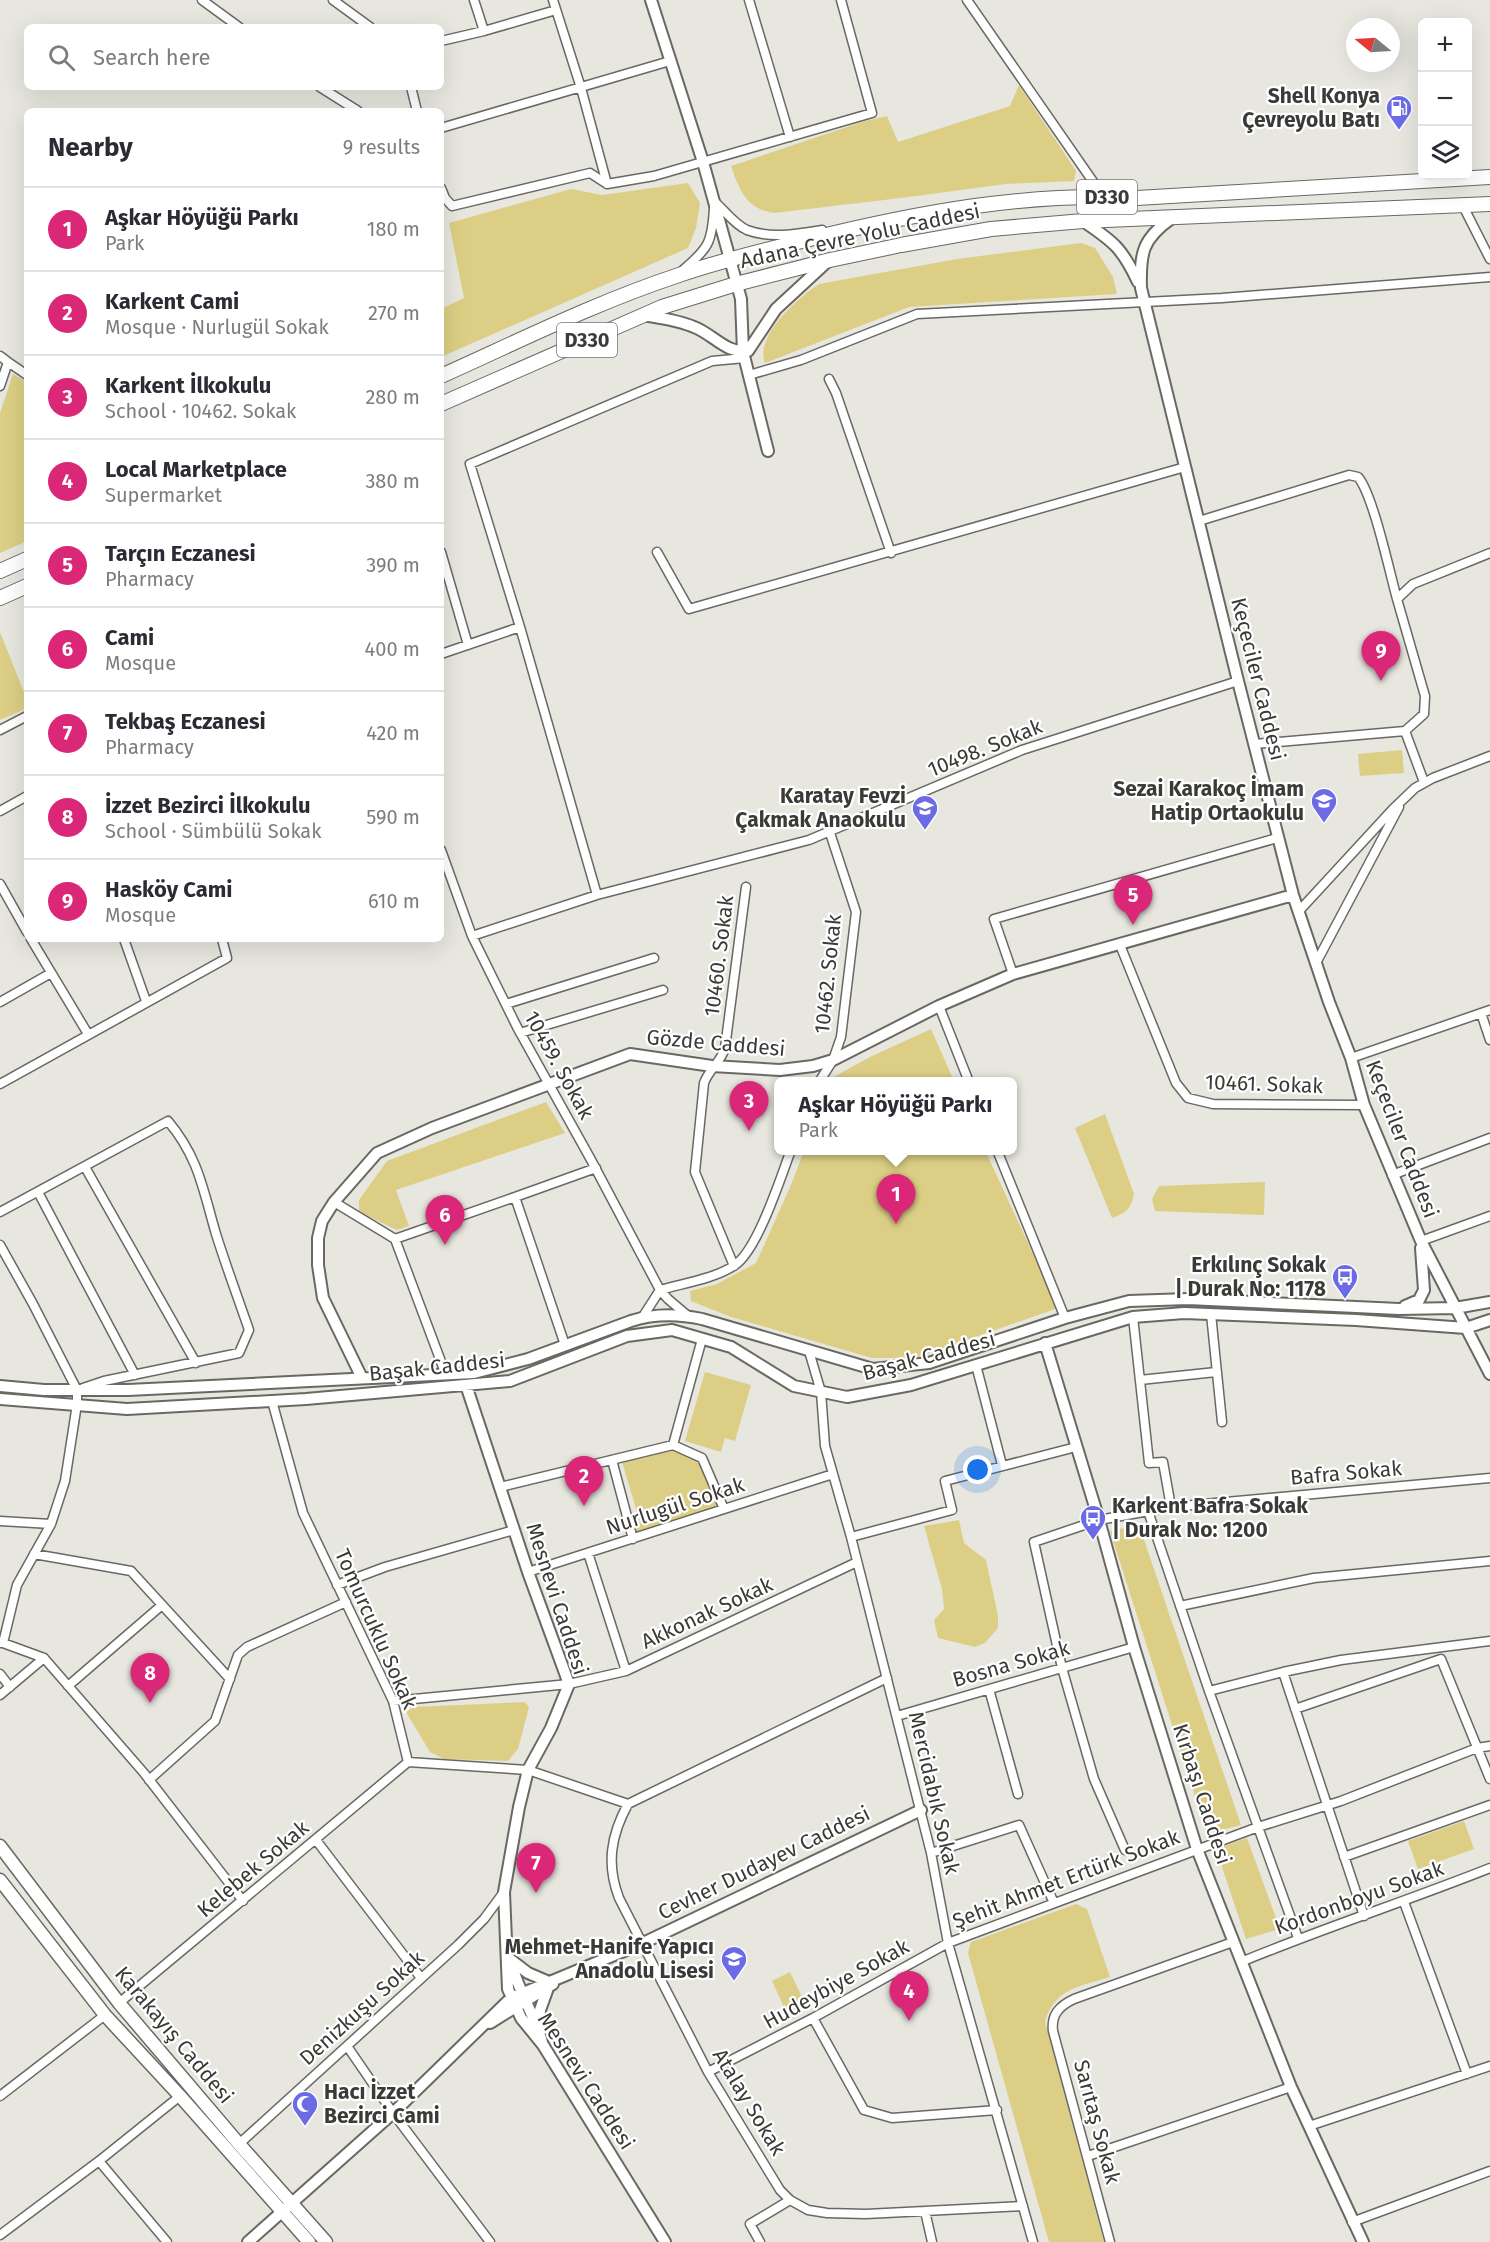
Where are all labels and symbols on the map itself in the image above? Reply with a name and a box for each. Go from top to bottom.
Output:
north arrow [1346,18,1400,72]
place label: Shell Konya Çevreyolu Batı [1242,83,1380,133]
fuel station icon: Shell Konya Çevreyolu Batı [1384,93,1414,131]
road number: D330 [1077,180,1137,214]
street label: Adana Çevre Yolu Caddesi [738,198,982,274]
road number: D330 [557,323,617,357]
street label: Keçeciler Caddesi [1225,595,1291,763]
pin: 9 [1362,632,1400,681]
street label: 10498. Sokak [924,713,1046,783]
place label: Sezai Karakoç İmam Hatip Ortaokulu [1113,775,1304,826]
place label: Karatay Fevzi Çakmak Anaokulu [735,783,906,833]
school or university icon: Sezai Karakoç İmam Hatip Ortaokulu [1309,786,1339,824]
school or university icon: Karatay Fevzi Çakmak Anaokulu [910,793,940,831]
pin: 5 [1114,876,1152,925]
street label: 10460. Sokak [699,894,739,1018]
street label: 10462. Sokak [809,913,847,1035]
street label: 10459. Sokak [519,1006,600,1124]
street label: Gözde Caddesi [646,1024,786,1062]
street label: Keçeciler Caddesi [1360,1056,1444,1222]
street label: 10461. Sokak [1204,1069,1324,1099]
pin: 3 [730,1082,768,1131]
pin: 1 [876,1174,916,1224]
pin: 6 [426,1196,464,1245]
place label: Erkılınç Sokak | Durak No: 1178 [1175,1252,1326,1302]
bus stop icon: Erkılınç Sokak | Durak No: 1178 [1330,1262,1360,1300]
street label: Başak Caddesi [860,1326,998,1386]
street label: Başak Caddesi [368,1347,506,1387]
your location [963,1455,992,1484]
street label: Bafra Sokak [1289,1455,1403,1491]
pin: 2 [564,1456,604,1506]
street label: Nurlugül Sokak [602,1471,748,1541]
place label: Karkent Bafra Sokak | Durak No: 1200 [1112,1493,1308,1543]
bus stop icon: Karkent Bafra Sokak | Durak No: 1200 [1078,1503,1108,1541]
street label: Mesnevi Caddesi [520,1520,594,1678]
street label: Tomurcuklu Sokak [329,1545,423,1713]
street label: Akkonak Sokak [637,1571,777,1655]
street label: Bosna Sokak [950,1635,1073,1693]
pin: 8 [130,1654,170,1703]
street label: Mercidabık Sokak [903,1709,965,1877]
street label: Kırbaşı Caddesi [1167,1720,1237,1868]
street label: Cevher Dudayev Caddesi [654,1800,874,1926]
street label: Kelebek Sokak [192,1815,314,1923]
street label: Şehit Ahmet Ertürk Sokak [949,1824,1183,1934]
pin: 7 [516,1844,556,1893]
street label: Kordonboyu Sokak [1271,1855,1447,1941]
street label: Hudeybiye Sokak [759,1933,914,2035]
place label: Mehmet-Hanife Yapıcı Anadolu Lisesi [505,1934,714,1984]
school or university icon: Mehmet-Hanife Yapıcı Anadolu Lisesi [719,1944,749,1982]
street label: Denizkuşu Sokak [294,1945,430,2071]
street label: Karakayış Caddesi [109,1961,239,2109]
pin: 4 [890,1972,928,2021]
street label: Mesnevi Caddesi [532,2008,640,2154]
street label: Atalay Sokak [707,2044,791,2160]
street label: Sarıtaş Sokak [1068,2057,1126,2187]
place label: Hacı İzzet Bezirci Cami [324,2078,440,2129]
mosque icon: Hacı İzzet Bezirci Cami [290,2089,320,2127]

